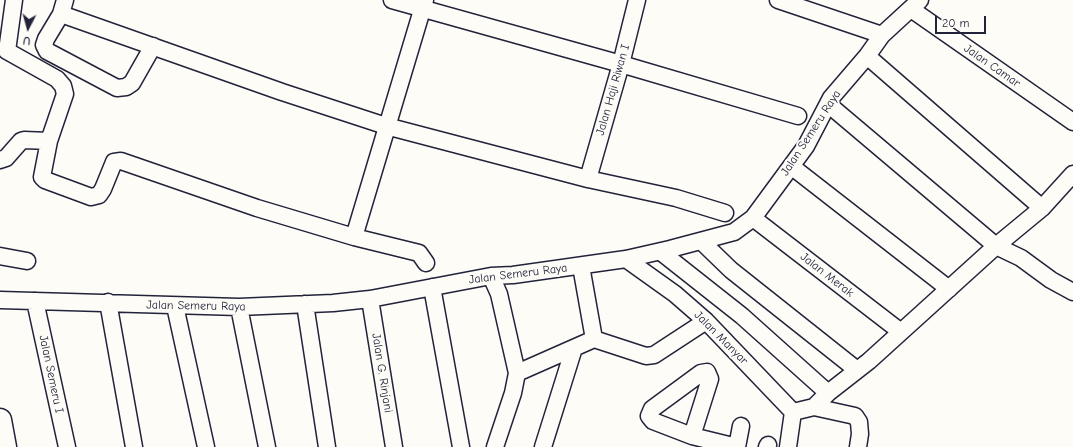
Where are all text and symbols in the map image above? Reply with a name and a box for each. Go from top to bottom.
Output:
north arrow [8,8,48,48]
scale bar [937,8,988,34]
text: 20 m [942,16,970,30]
text: U [22,34,31,47]
street label: Jalan Camar [961,41,1023,91]
street label: Jalan Haji Riwan I [593,43,633,137]
street label: Jalan Semeru Raya [778,87,844,179]
street label: Jalan Merak [797,250,857,300]
street label: Jalan Semeru Raya [468,261,568,287]
street label: Jalan Semeru Raya [146,298,246,314]
street label: Jalan Manyar [691,308,751,368]
street label: Jalan G. Rinjani [369,332,395,414]
street label: Jalan Semeru I [36,334,66,414]

